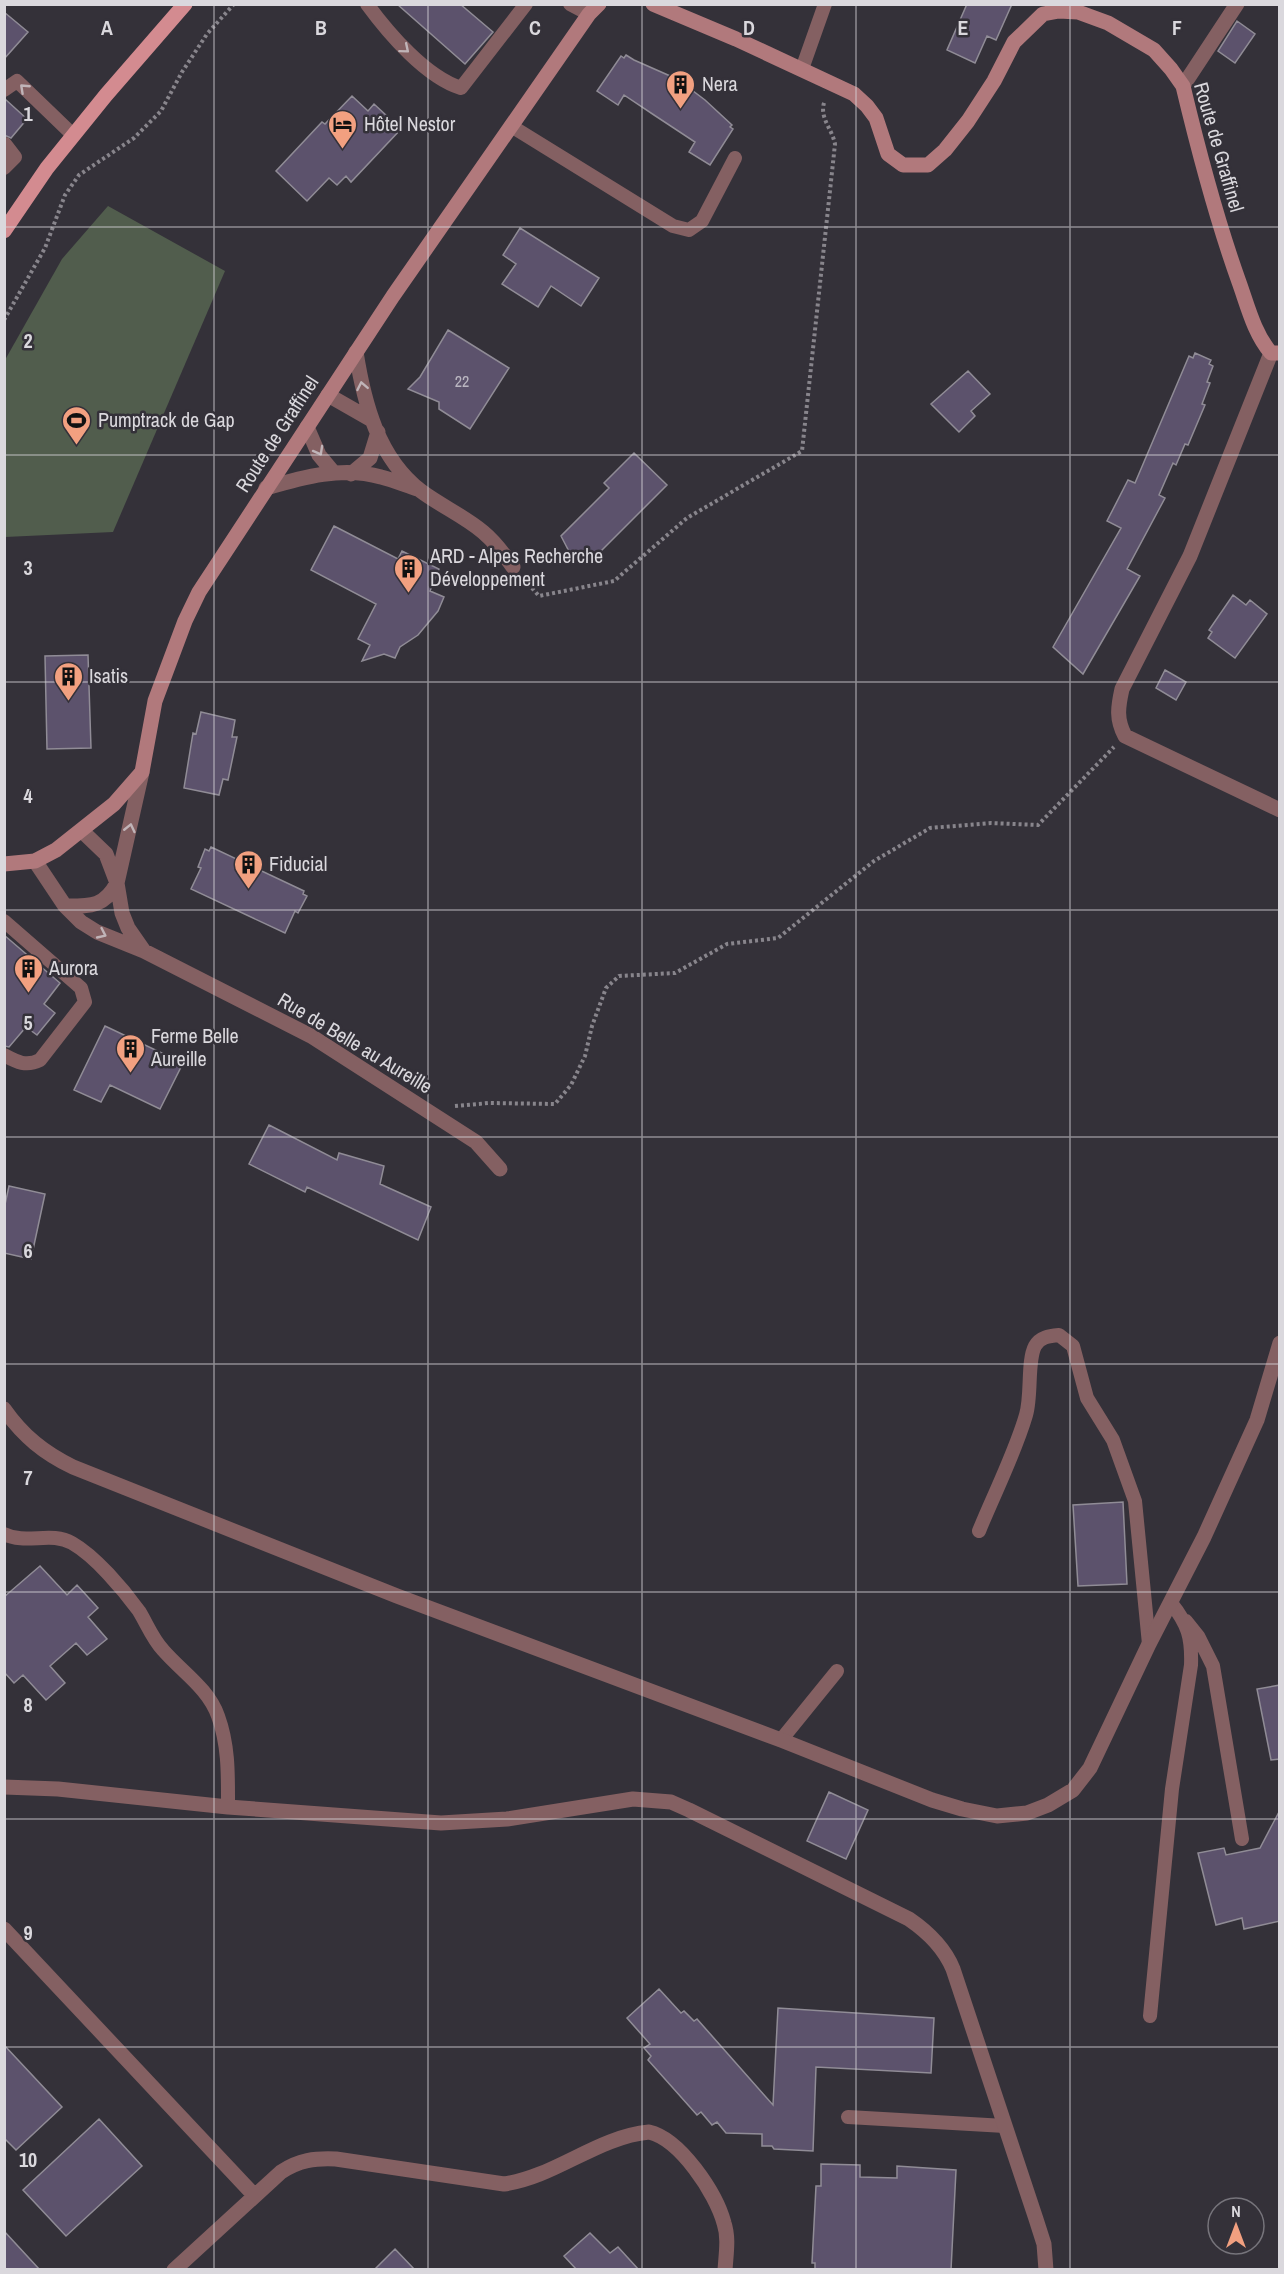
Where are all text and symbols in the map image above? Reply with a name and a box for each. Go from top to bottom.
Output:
text: A [101,14,113,41]
text: B [315,14,327,41]
text: C [529,14,541,41]
text: D [743,14,755,41]
text: E [958,14,969,41]
text: F [1172,14,1182,41]
one-way arrow [398,41,409,52]
building icon: Nera [665,68,697,110]
place label: Nera [702,70,738,97]
street label: Route de Graffinel [1188,79,1251,215]
one-way arrow [21,84,31,95]
text: 1 [23,100,33,127]
hotel icon: Hôtel Nestor [327,108,359,150]
place label: Hôtel Nestor [364,110,456,137]
text: 2 [23,327,33,354]
street label: Route de Graffinel [229,370,324,497]
house number: 22 [455,370,469,392]
one-way arrow [356,381,369,391]
sports icon: Pumptrack de Gap [61,404,93,446]
place label: Pumptrack de Gap [98,406,235,433]
one-way arrow [312,445,323,455]
place label: ARD - Alpes Recherche Développement [429,542,603,592]
building icon: ARD - Alpes Recherche Développement [393,552,425,594]
text: 3 [23,554,33,581]
building icon: Isatis [52,660,84,702]
place label: Isatis [89,662,128,689]
text: 4 [23,782,33,809]
one-way arrow [122,823,135,833]
building icon: Fiducial [232,848,264,890]
place label: Fiducial [269,850,327,877]
one-way arrow [95,926,106,938]
building icon: Aurora [12,952,44,994]
place label: Aurora [48,954,98,981]
street label: Rue de Belle au Aureille [273,986,438,1099]
text: 5 [23,1009,33,1036]
place label: Ferme Belle Aureille [150,1022,239,1072]
building icon: Ferme Belle Aureille [114,1032,146,1074]
text: 6 [23,1237,33,1264]
text: 7 [23,1464,33,1491]
text: 8 [23,1691,33,1718]
text: 9 [23,1919,33,1946]
text: 10 [19,2146,37,2173]
north arrow [1206,2196,1266,2256]
text: N [1231,2200,1241,2222]

